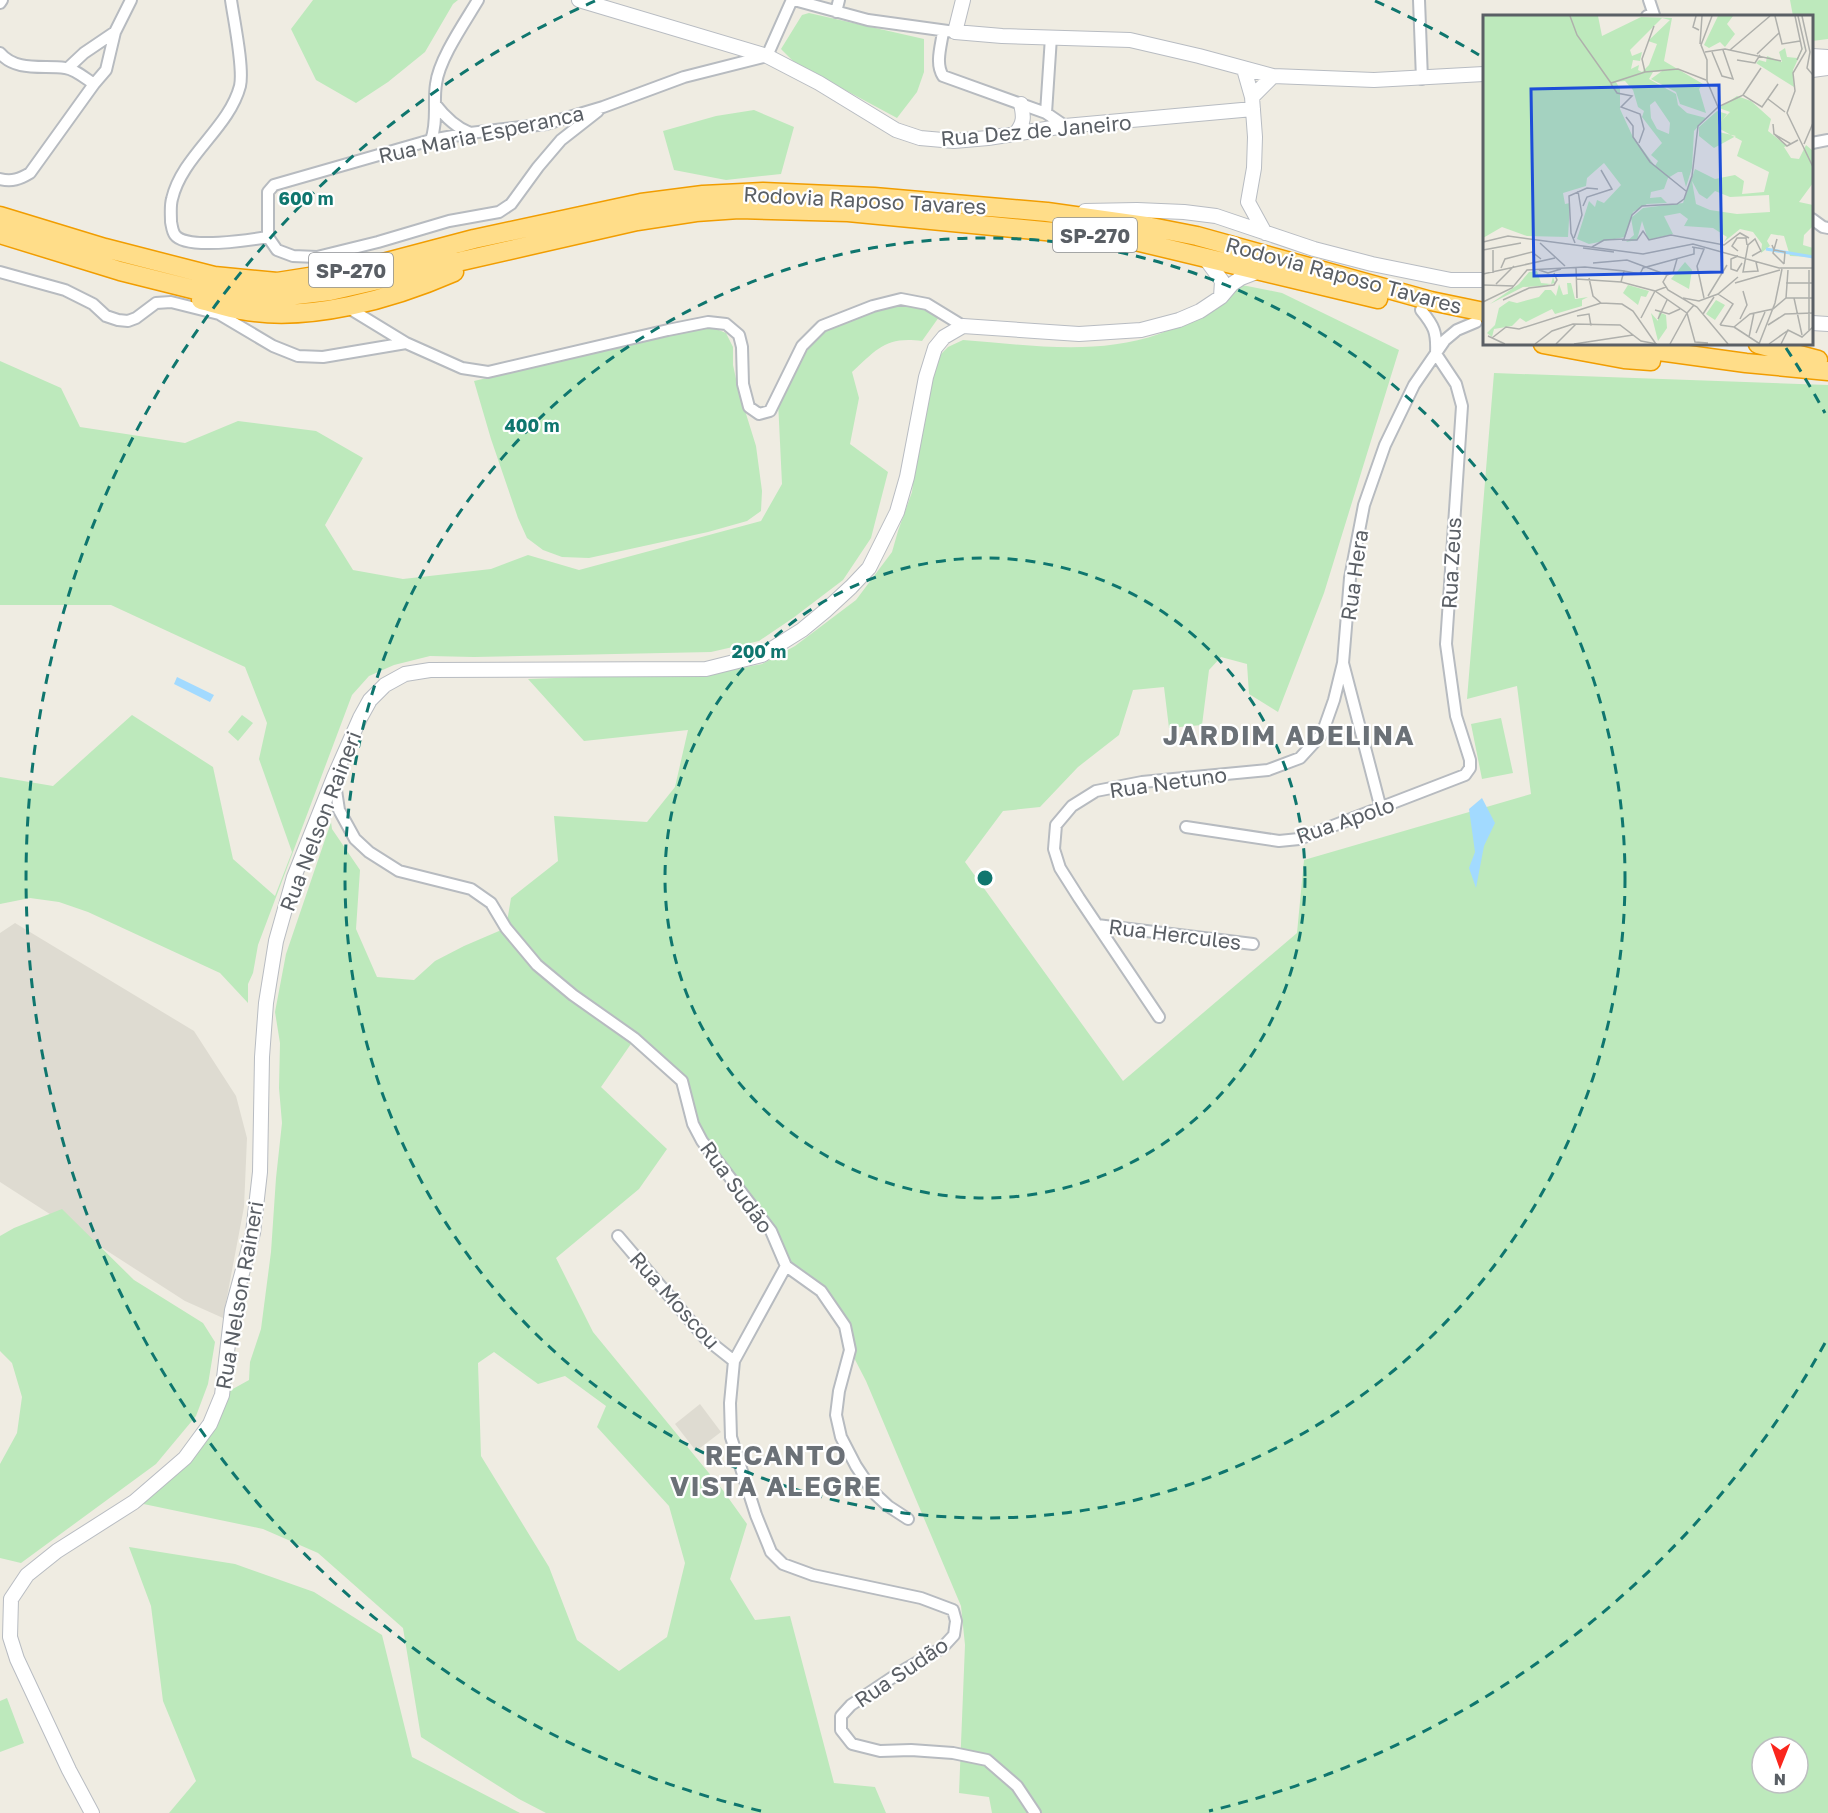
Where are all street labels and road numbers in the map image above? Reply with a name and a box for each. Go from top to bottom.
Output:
street label: Rua Maria Esperanca [376,99,586,169]
street label: Rua Dez de Janeiro [939,109,1133,151]
street label: Rodovia Raposo Tavares [743,181,987,219]
road number: SP-270 [1053,218,1137,252]
street label: Rodovia Raposo Tavares [1223,231,1465,319]
road number: SP-270 [309,253,393,287]
street label: Rua Zeus [1436,516,1466,610]
street label: Rua Hera [1335,528,1373,622]
street label: Rua Nelson Raineri [274,727,366,915]
street label: Rua Netuno [1108,761,1228,803]
street label: Rua Apolo [1292,791,1398,849]
street label: Rua Hercules [1107,913,1243,955]
street label: Rua Sudão [695,1136,779,1238]
street label: Rua Nelson Raineri [210,1199,268,1391]
street label: Rua Moscou [624,1246,726,1354]
street label: Rua Sudão [849,1631,953,1713]

